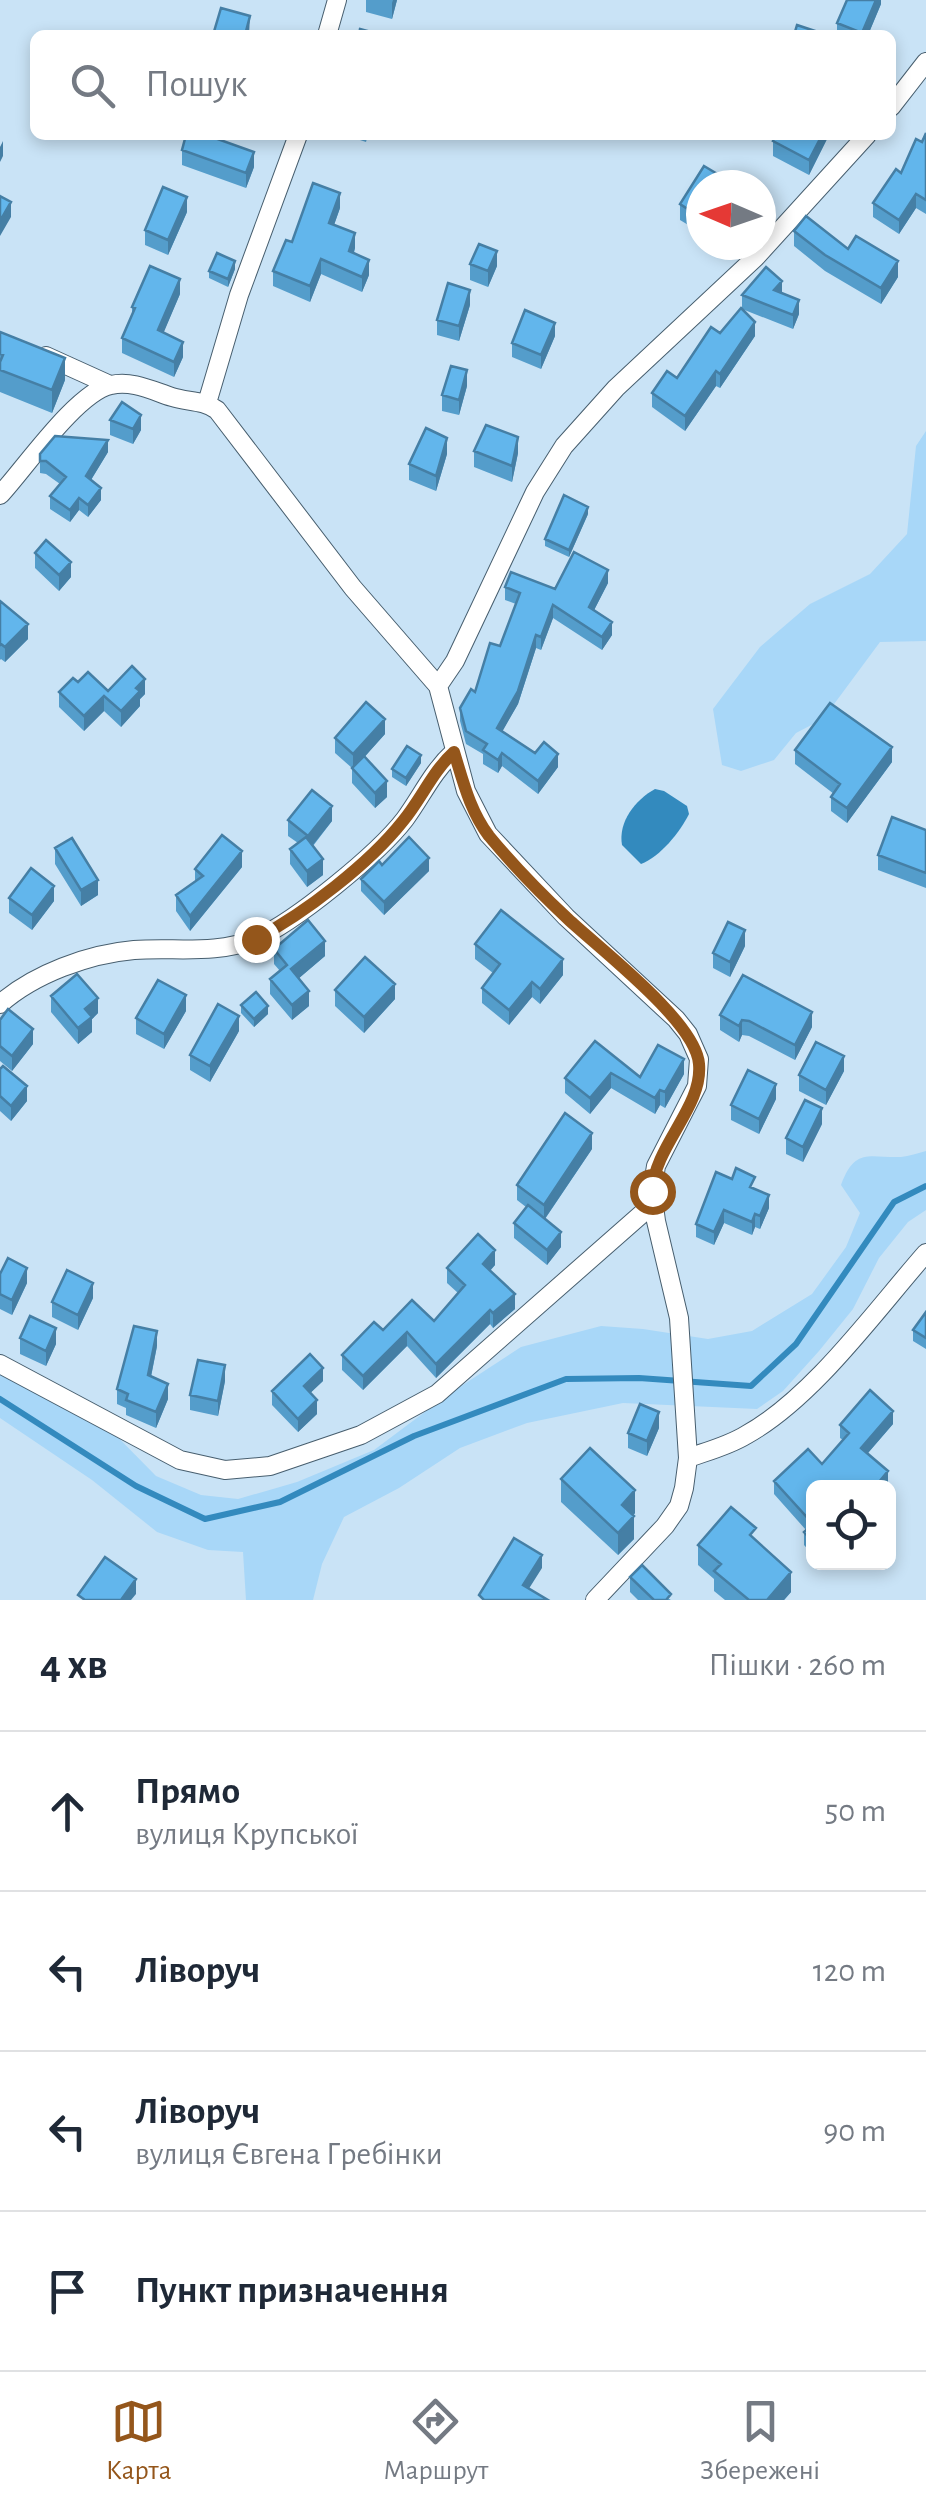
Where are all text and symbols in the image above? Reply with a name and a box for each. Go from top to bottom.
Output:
search box [30,30,896,140]
icon: search [65,58,120,113]
text: Пошук [145,66,248,104]
north arrow [686,170,776,260]
route end [234,917,280,963]
route start [630,1169,676,1215]
map controls [806,1480,896,1570]
button: locate [806,1480,896,1570]
text: 4 хв [40,1644,108,1686]
text: Пішки · 260 m [708,1649,886,1681]
text: Прямо [135,1773,240,1811]
icon: ahead [40,1784,95,1839]
text: 50 m [825,1795,886,1827]
text: вулиця Крупської [135,1818,359,1850]
icon: left [40,1944,95,1999]
text: Ліворуч [135,1952,260,1990]
text: 120 m [813,1955,886,1987]
text: Ліворуч [135,2093,260,2131]
icon: left [40,2104,95,2159]
text: 90 m [823,2115,886,2147]
text: вулиця Євгена Гребінки [135,2138,443,2170]
icon: arrive [40,2264,95,2319]
text: Пункт призначення [135,2272,449,2310]
tab: Карта [106,2394,171,2488]
tab: Маршрут [383,2394,488,2488]
tab: Збережені [700,2394,820,2488]

